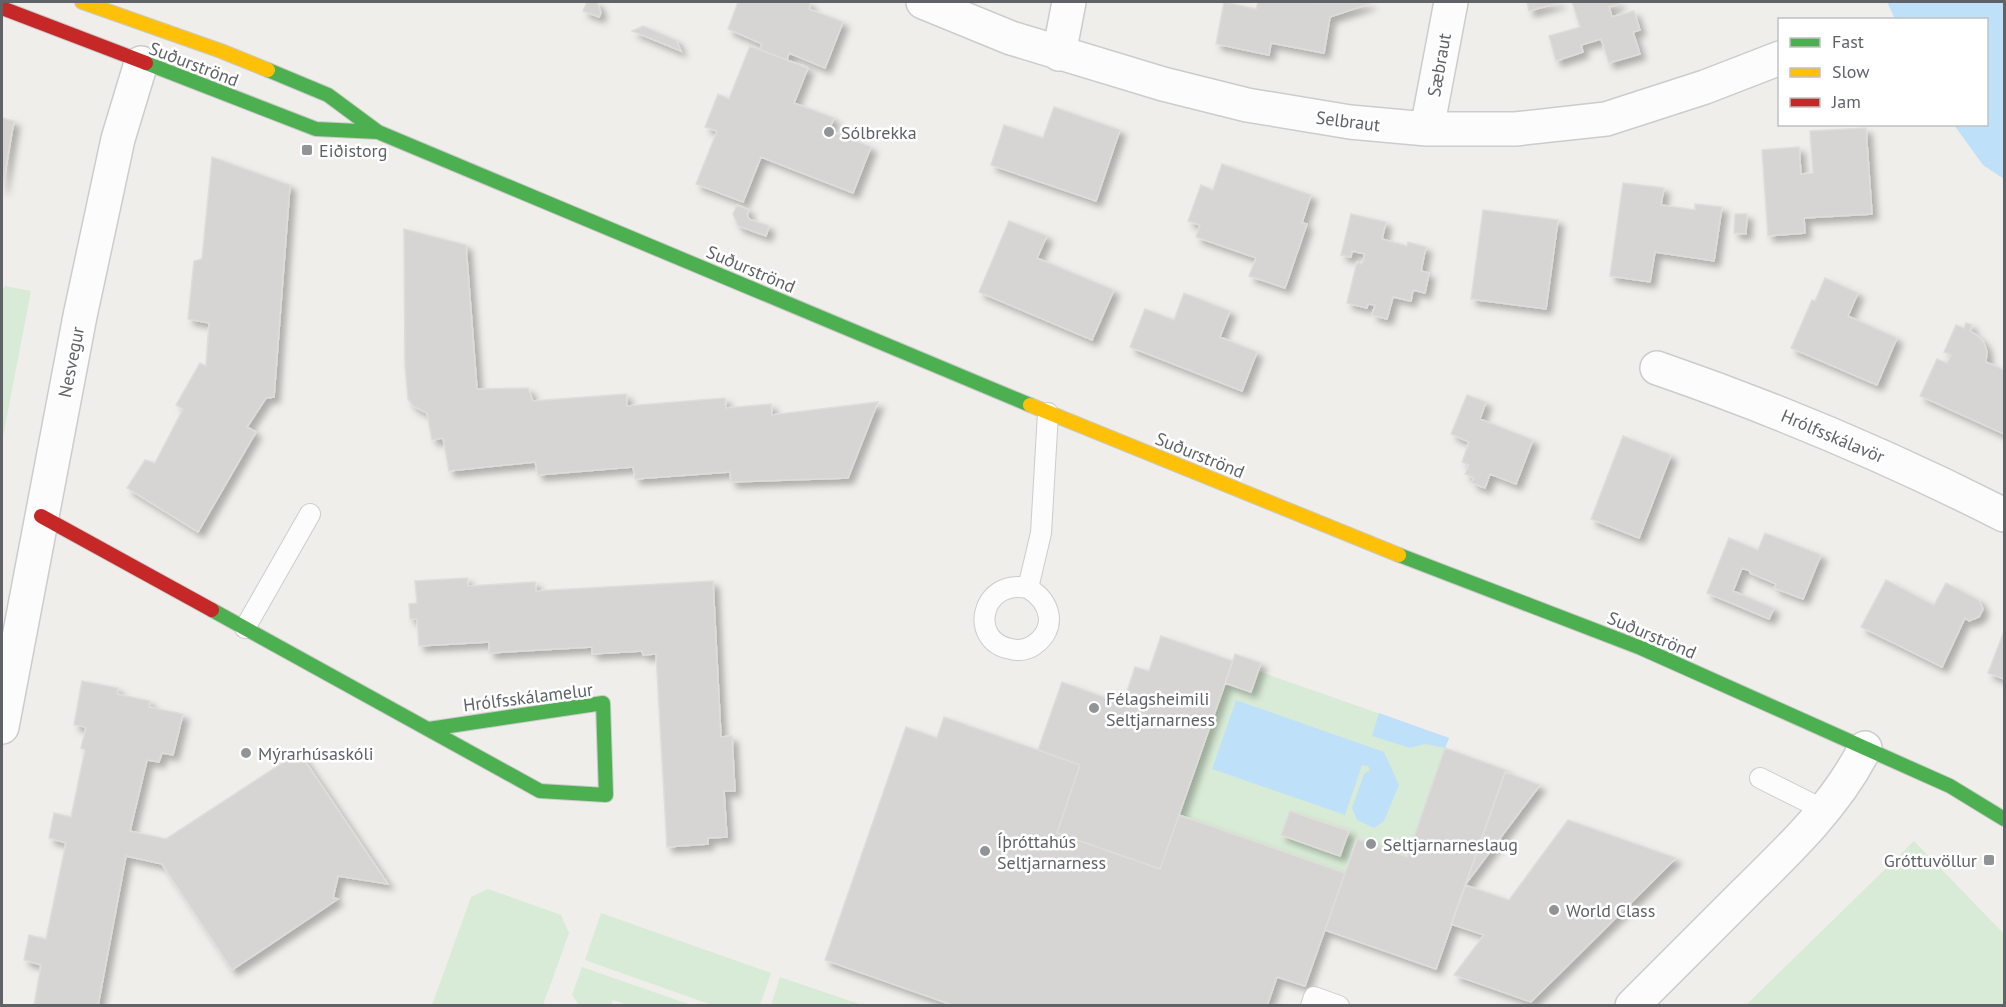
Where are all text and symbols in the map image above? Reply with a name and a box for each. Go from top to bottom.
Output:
legend [1778,18,1988,126]
text: Fast [1832,30,1864,53]
street label: Sæbraut [1422,31,1456,99]
street label: Suðurströnd [146,36,242,92]
text: Slow [1832,60,1870,83]
text: Jam [1831,90,1861,113]
street label: Selbraut [1315,106,1381,136]
place label: Sólbrekka [841,121,917,144]
marker: Sólbrekka [822,125,836,139]
place label: Eiðistorg [319,139,387,162]
marker: Eiðistorg [300,143,314,157]
street label: Suðurströnd [703,240,799,298]
street label: Nesvegur [53,325,89,399]
street label: Hrólfsskálavör [1778,404,1888,468]
street label: Suðurströnd [1152,427,1248,483]
street label: Suðurströnd [1604,606,1700,664]
street label: Hrólfsskálamelur [462,678,594,716]
place label: Félagsheimili Seltjarnarness [1106,687,1215,731]
marker: Félagsheimili Seltjarnarness [1087,701,1101,715]
place label: Mýrarhúsaskóli [258,742,374,765]
marker: Mýrarhúsaskóli [239,746,253,760]
place label: Íþróttahús Seltjarnarness [997,830,1106,874]
place label: Seltjarnarneslaug [1383,833,1518,856]
marker: Seltjarnarneslaug [1364,837,1378,851]
marker: Íþróttahús Seltjarnarness [978,844,992,858]
place label: Gróttuvöllur [1884,849,1977,872]
marker: Gróttuvöllur [1982,853,1996,867]
place label: World Class [1566,899,1655,922]
marker: World Class [1547,903,1561,917]

